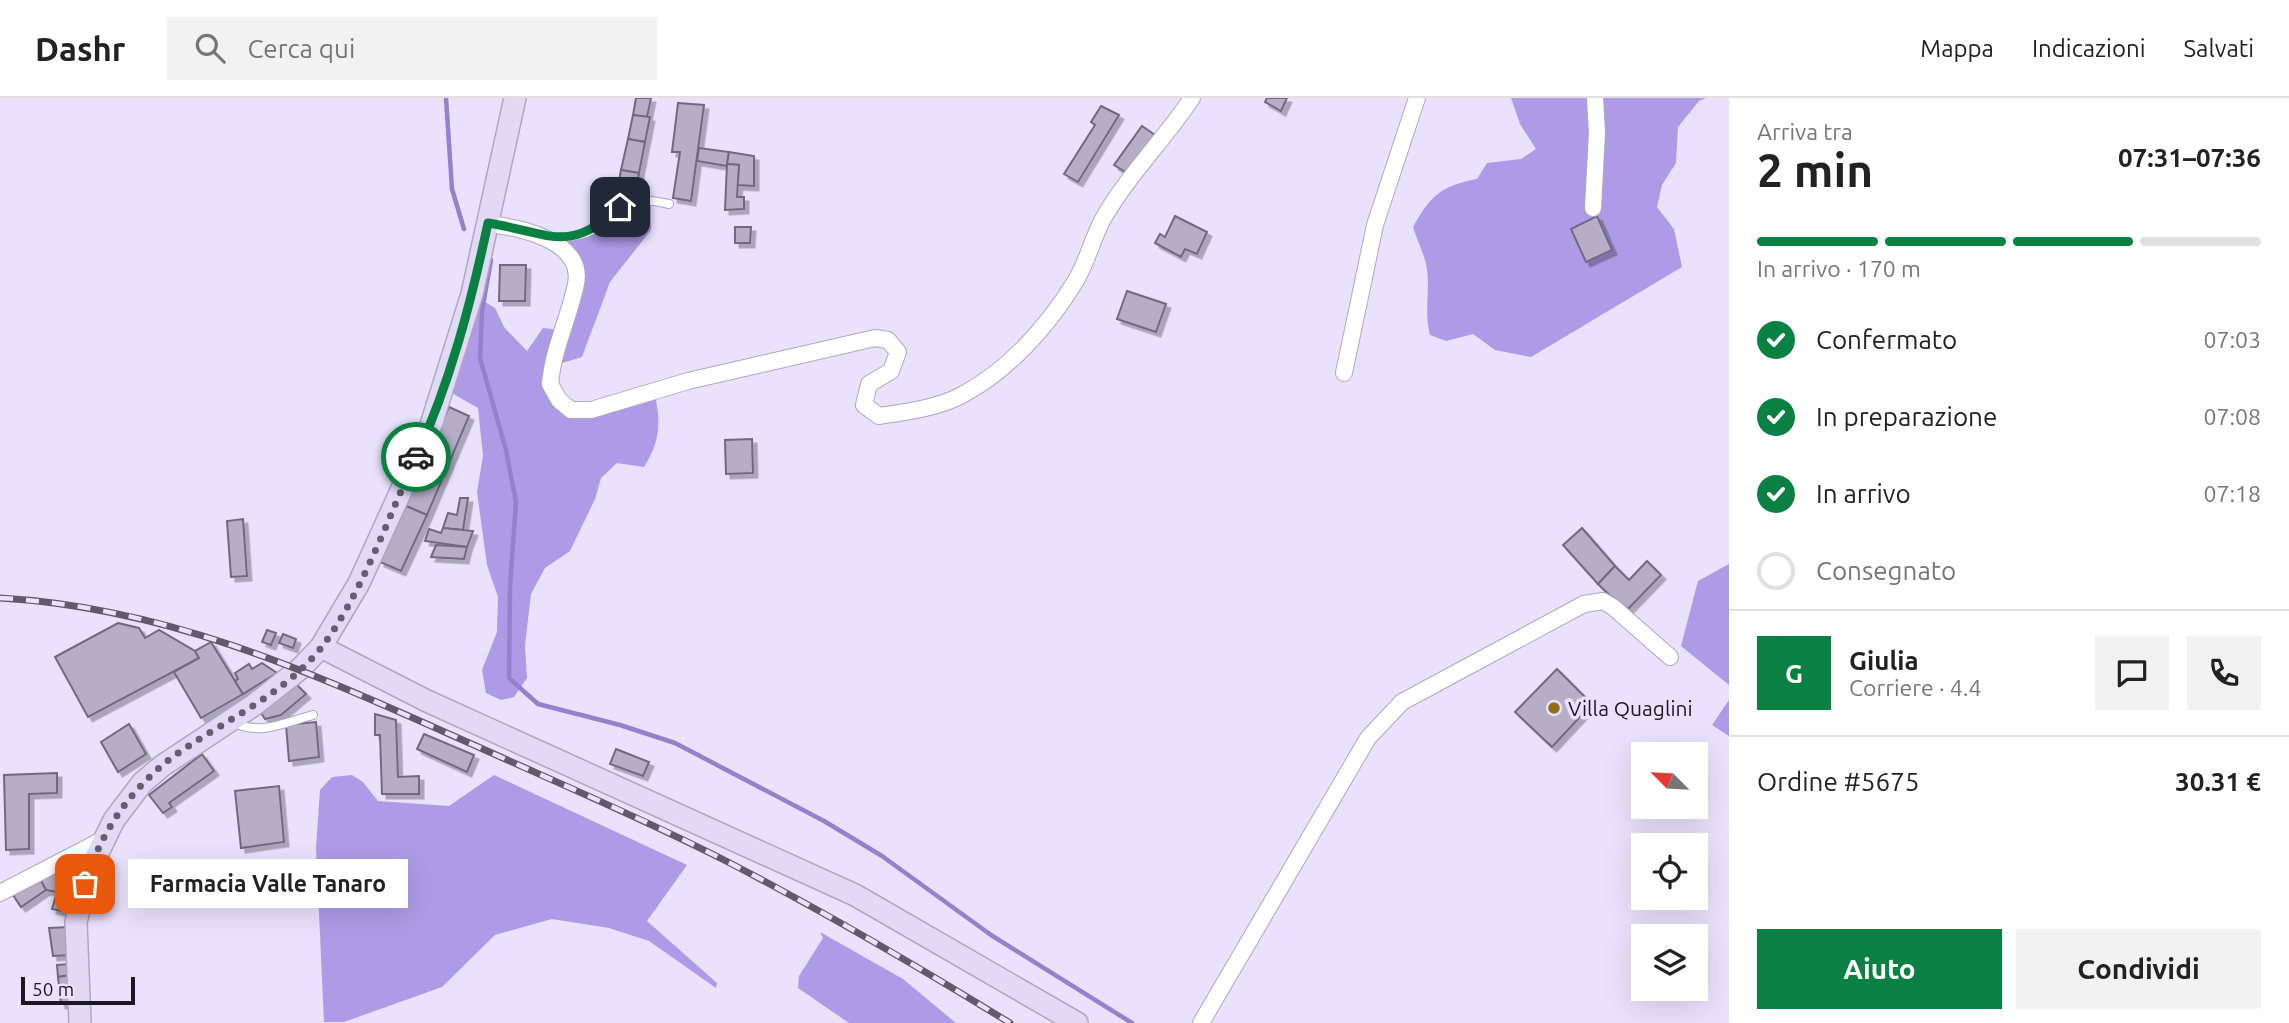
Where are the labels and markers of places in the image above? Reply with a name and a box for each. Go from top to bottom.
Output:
pin [590,177,650,237]
place label: Villa Quaglini [1568,696,1693,720]
marker: Villa Quaglini [1546,700,1562,716]
pin [55,854,115,914]
callout: Farmacia Valle Tanaro [127,860,407,908]

